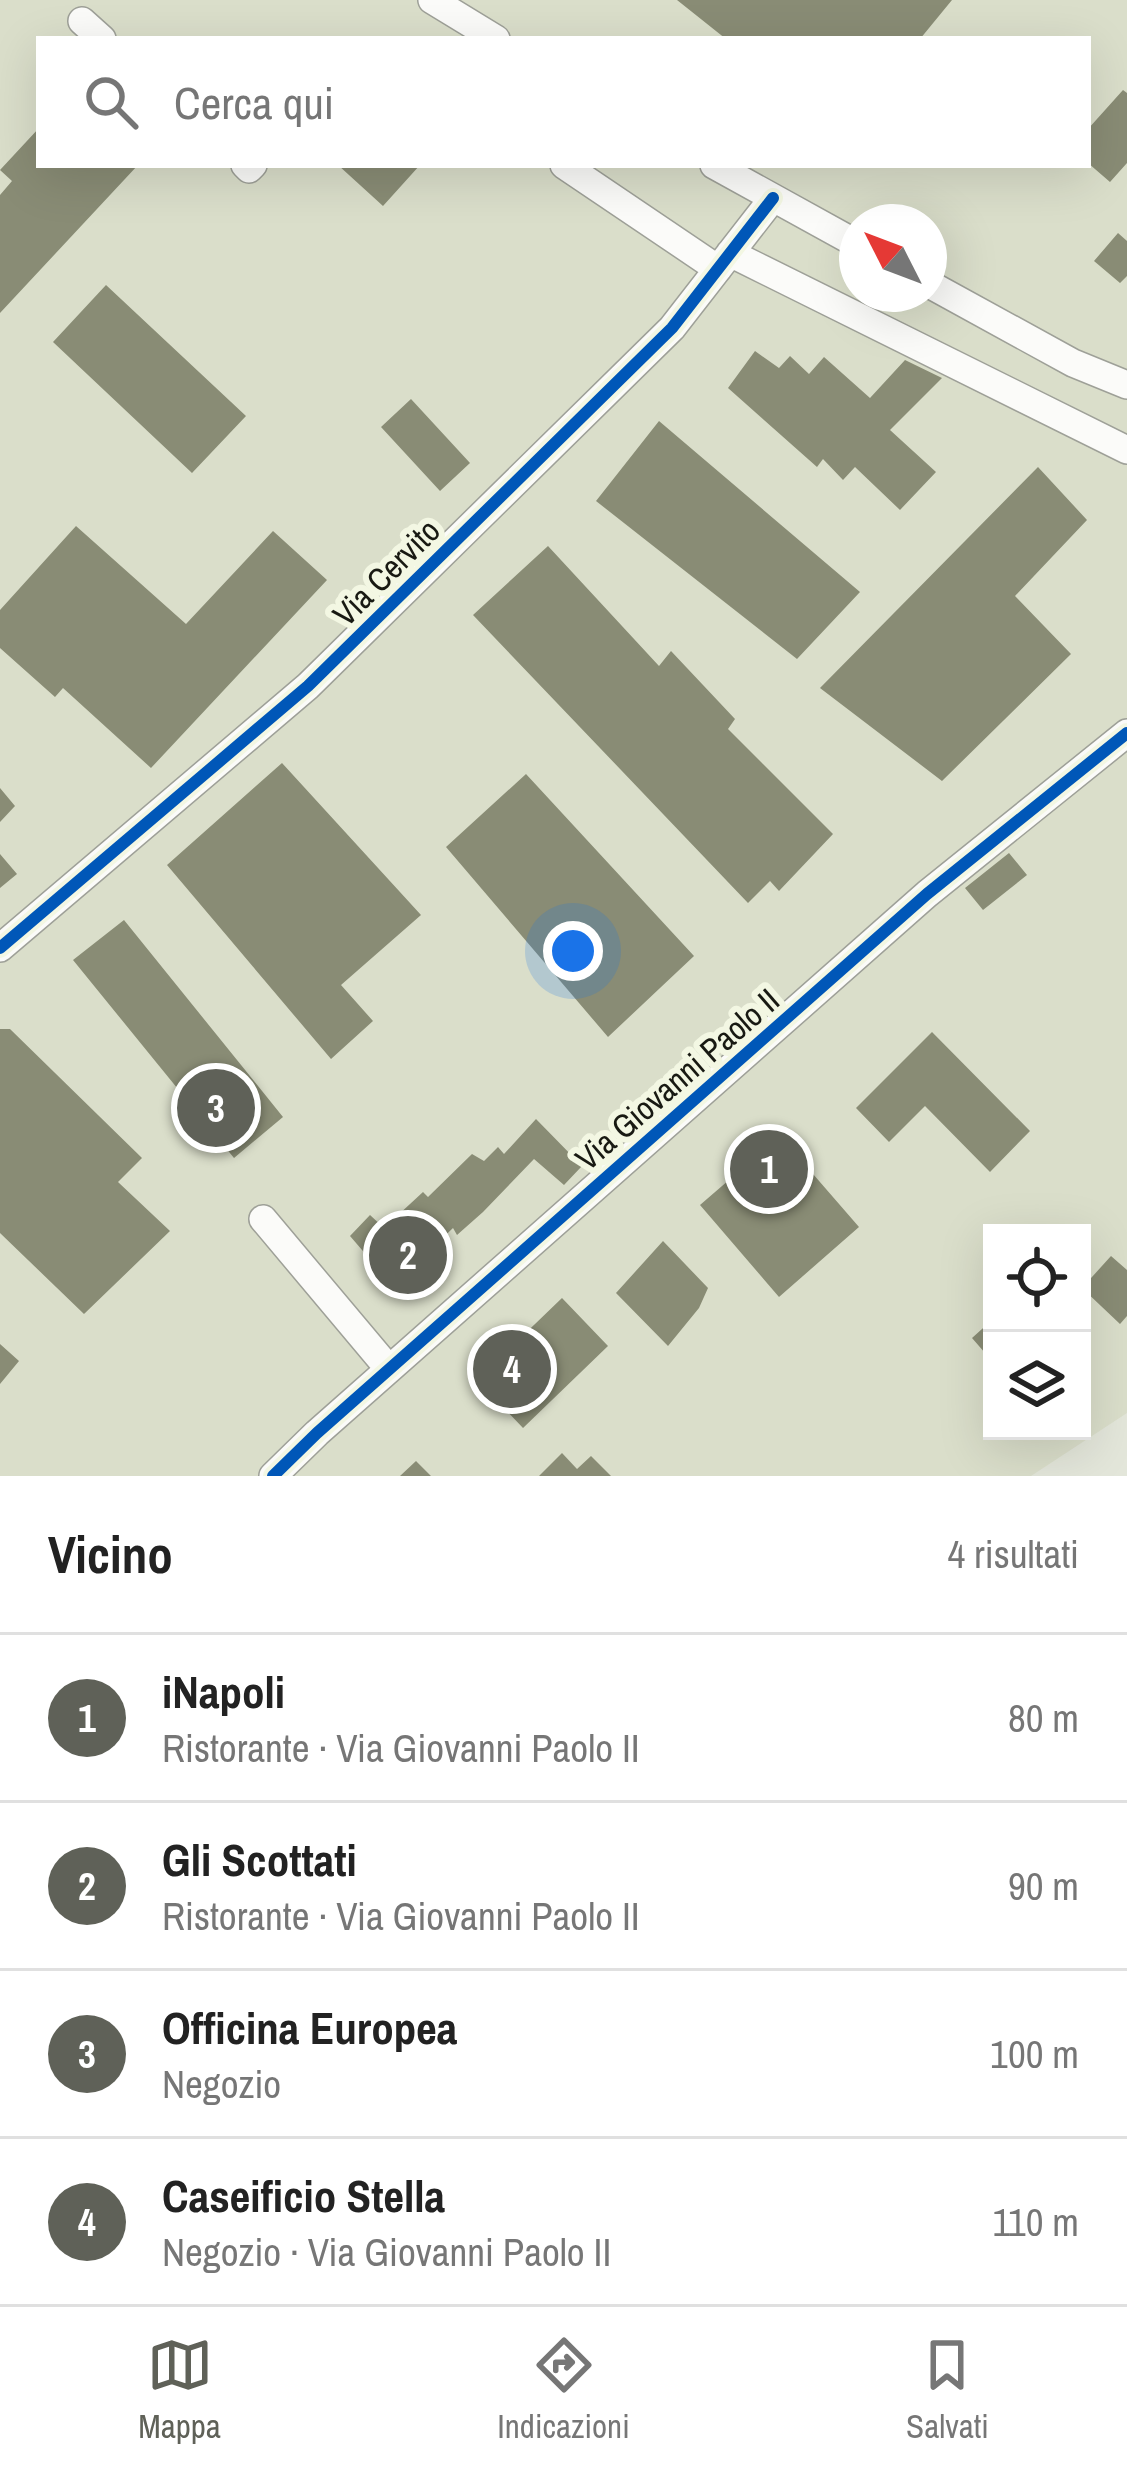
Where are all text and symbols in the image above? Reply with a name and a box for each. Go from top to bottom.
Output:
search box [36,36,1091,168]
icon: search [78,69,144,135]
text: Cerca qui [174,72,334,133]
north arrow [839,204,947,312]
street label: Via Cervito [323,509,449,635]
your location [543,921,603,981]
street label: Via Giovanni Paolo II [566,978,788,1180]
pin: 3 [177,1063,255,1153]
pin: 1 [730,1124,808,1214]
pin: 2 [369,1210,447,1300]
map controls [983,1224,1091,1440]
button: locate [983,1224,1091,1332]
pin: 4 [473,1324,551,1414]
button: layers [983,1332,1091,1440]
text: Vicino [48,1520,173,1589]
text: 4 risultati [947,1528,1079,1580]
text: iNapoli [162,1661,285,1722]
text: 1 [78,1692,96,1744]
text: 80 m [1008,1692,1079,1744]
text: Ristorante · Via Giovanni Paolo II [162,1722,640,1774]
text: Gli Scottati [162,1829,357,1890]
text: 2 [78,1860,96,1912]
text: 90 m [1008,1860,1079,1912]
text: Ristorante · Via Giovanni Paolo II [162,1890,640,1942]
text: Officina Europea [162,1997,457,2058]
text: 3 [78,2028,96,2080]
text: 100 m [990,2028,1079,2080]
text: Negozio [162,2058,281,2110]
text: Caseificio Stella [162,2165,445,2226]
text: 4 [78,2196,96,2248]
text: 110 m [992,2196,1079,2248]
text: Negozio · Via Giovanni Paolo II [162,2226,611,2278]
tab: Mappa [138,2332,221,2448]
tab: Indicazioni [497,2332,630,2448]
tab: Salvati [906,2332,989,2448]

